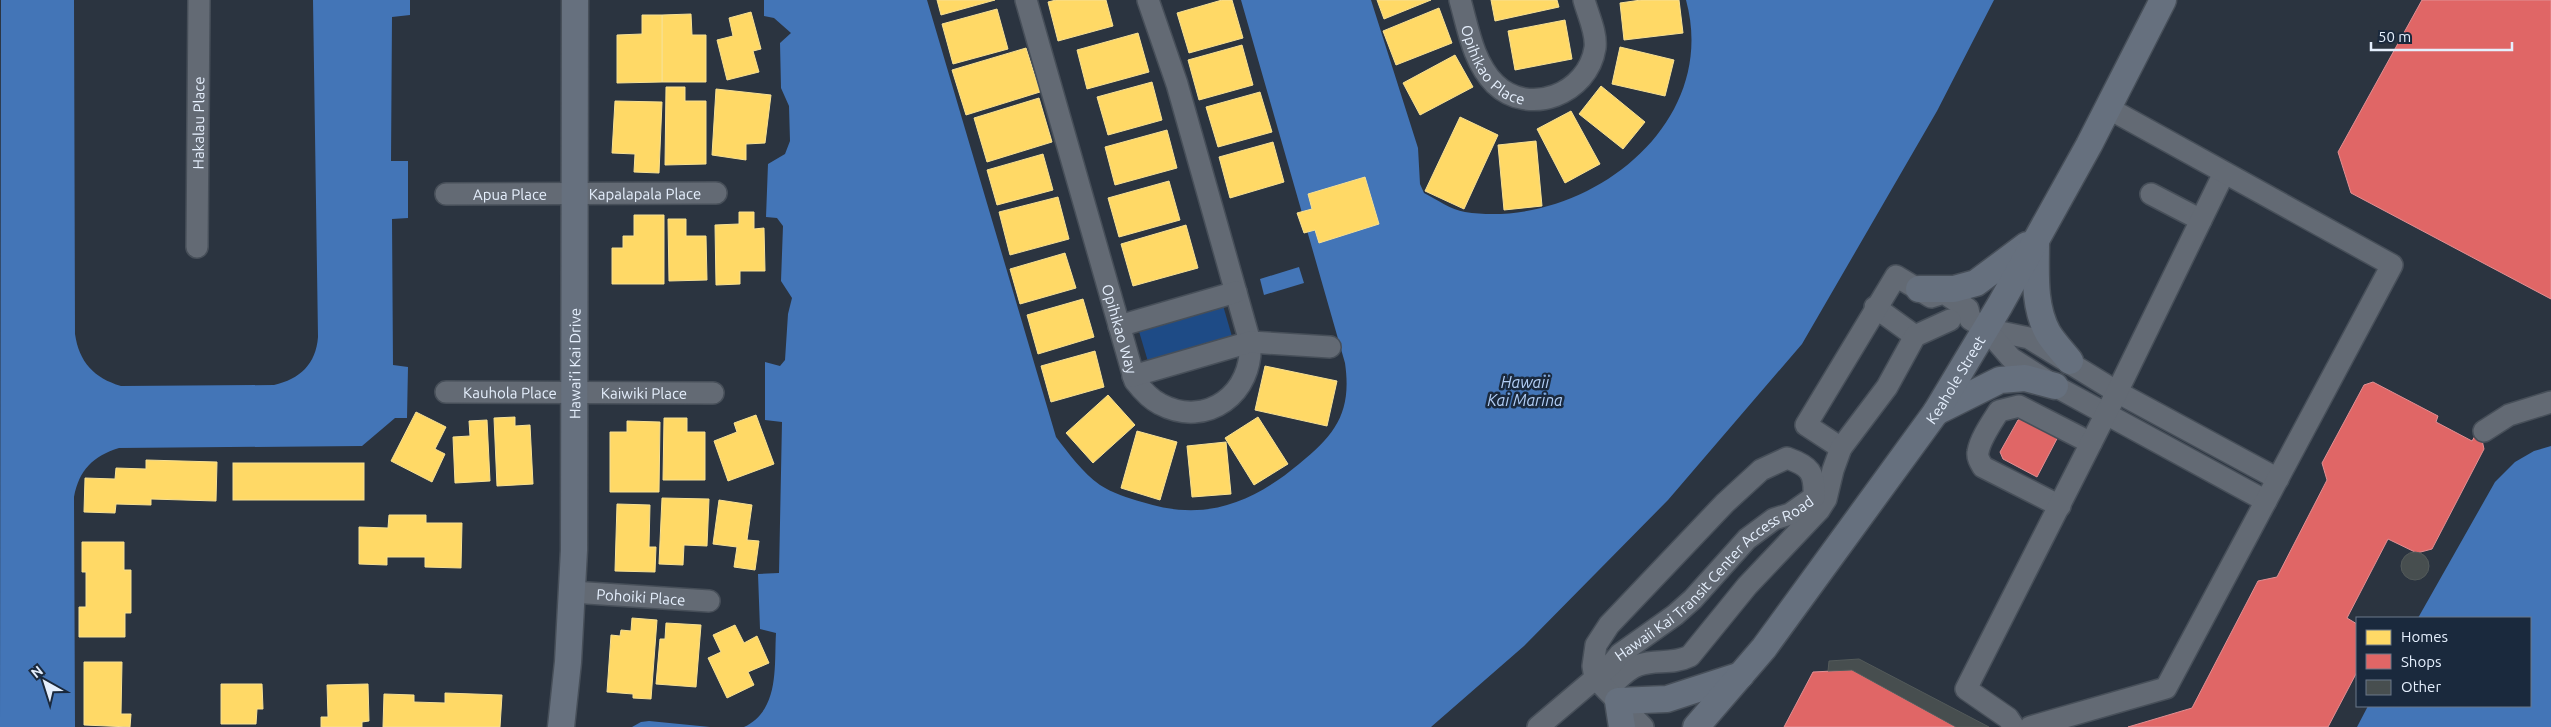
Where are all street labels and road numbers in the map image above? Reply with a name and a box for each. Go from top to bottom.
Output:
street label: Opihikao Place [1458,23,1527,107]
street label: Hakalau Place [189,76,207,170]
street label: Apua Place [473,185,547,202]
street label: Kapalapala Place [589,185,701,202]
street label: Opihikao Way [1099,282,1141,376]
street label: Hawai’i Kai Drive [566,308,583,419]
street label: Keahole Street [1922,332,1988,427]
street label: Kauhola Place [463,384,557,401]
street label: Kaiwiki Place [601,384,687,401]
street label: Hawaii Kai Transit Center Access Road [1611,492,1816,664]
street label: Pohoiki Place [596,585,686,608]

